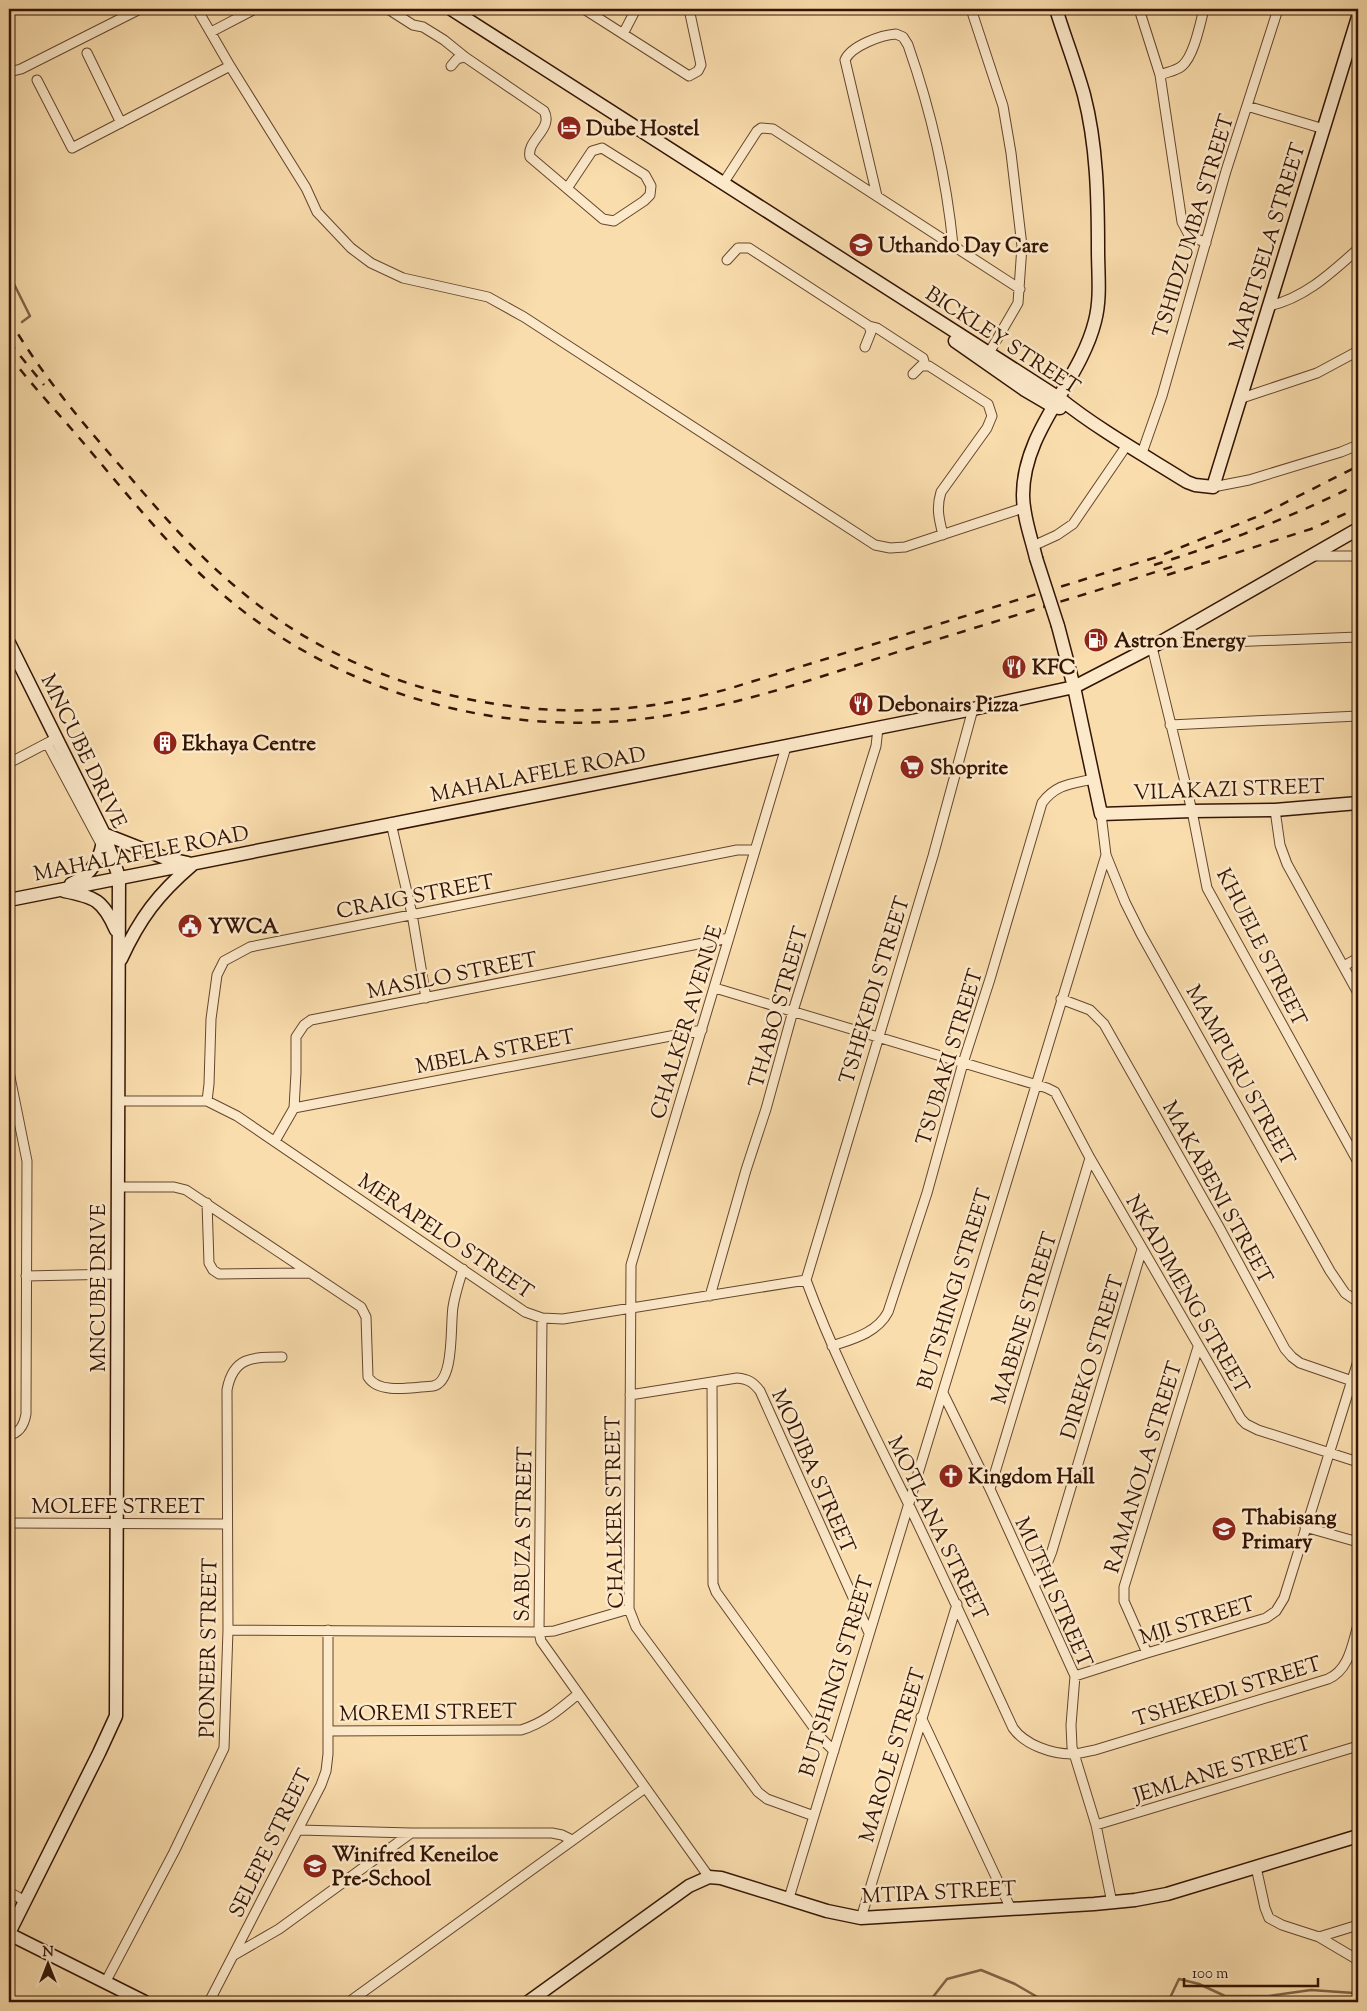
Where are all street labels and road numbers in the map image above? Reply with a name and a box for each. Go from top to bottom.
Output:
street label: TSHIDZUMBA STREET [1147,111,1243,342]
street label: MARITSELA STREET [1223,139,1315,354]
street label: BICKLEY STREET [918,280,1086,403]
street label: MNCUBE DRIVE [32,669,133,835]
street label: MAHALAFELE ROAD [428,740,649,812]
street label: VILAKAZI STREET [1133,773,1326,809]
street label: MAHALAFELE ROAD [31,819,252,891]
street label: KHUELE STREET [1207,864,1313,1032]
street label: CRAIG STREET [334,868,497,928]
street label: TSHEKEDI STREET [833,893,919,1088]
street label: CHALKER AVENUE [644,922,732,1123]
street label: THABO STREET [743,923,817,1092]
street label: MASILO STREET [365,946,540,1008]
street label: TSUBAKI STREET [910,965,992,1150]
street label: MAMPURU STREET [1177,980,1302,1172]
street label: MBELA STREET [413,1023,578,1083]
street label: MAKABENI STREET [1153,1096,1279,1290]
street label: MERAPELO STREET [351,1168,539,1308]
street label: BUTSHINGI STREET [911,1185,1001,1394]
street label: NKADIMENG STREET [1117,1190,1256,1400]
street label: MNCUBE DRIVE [85,1203,115,1372]
street label: MABENE STREET [985,1229,1066,1408]
street label: DIREKO STREET [1055,1271,1133,1443]
street label: RAMANOLA STREET [1098,1358,1191,1577]
street label: MODIBA STREET [762,1385,862,1559]
street label: CHALKER STREET [599,1415,633,1609]
street label: MOTLANA STREET [878,1432,994,1626]
street label: SABUZA STREET [508,1446,542,1622]
street label: MOLEFE STREET [31,1493,205,1523]
street label: MUTHI STREET [1006,1513,1099,1673]
street label: PIONEER STREET [193,1557,227,1739]
street label: BUTSHINGI STREET [793,1572,883,1781]
street label: MJI STREET [1136,1590,1259,1654]
street label: TSHEKEDI STREET [1130,1650,1325,1736]
street label: MAROLE STREET [853,1664,935,1847]
street label: MOREMI STREET [339,1697,517,1731]
street label: JEMLANE STREET [1129,1730,1315,1812]
street label: SELEPE STREET [223,1764,321,1923]
street label: MTIPA STREET [861,1875,1017,1913]

